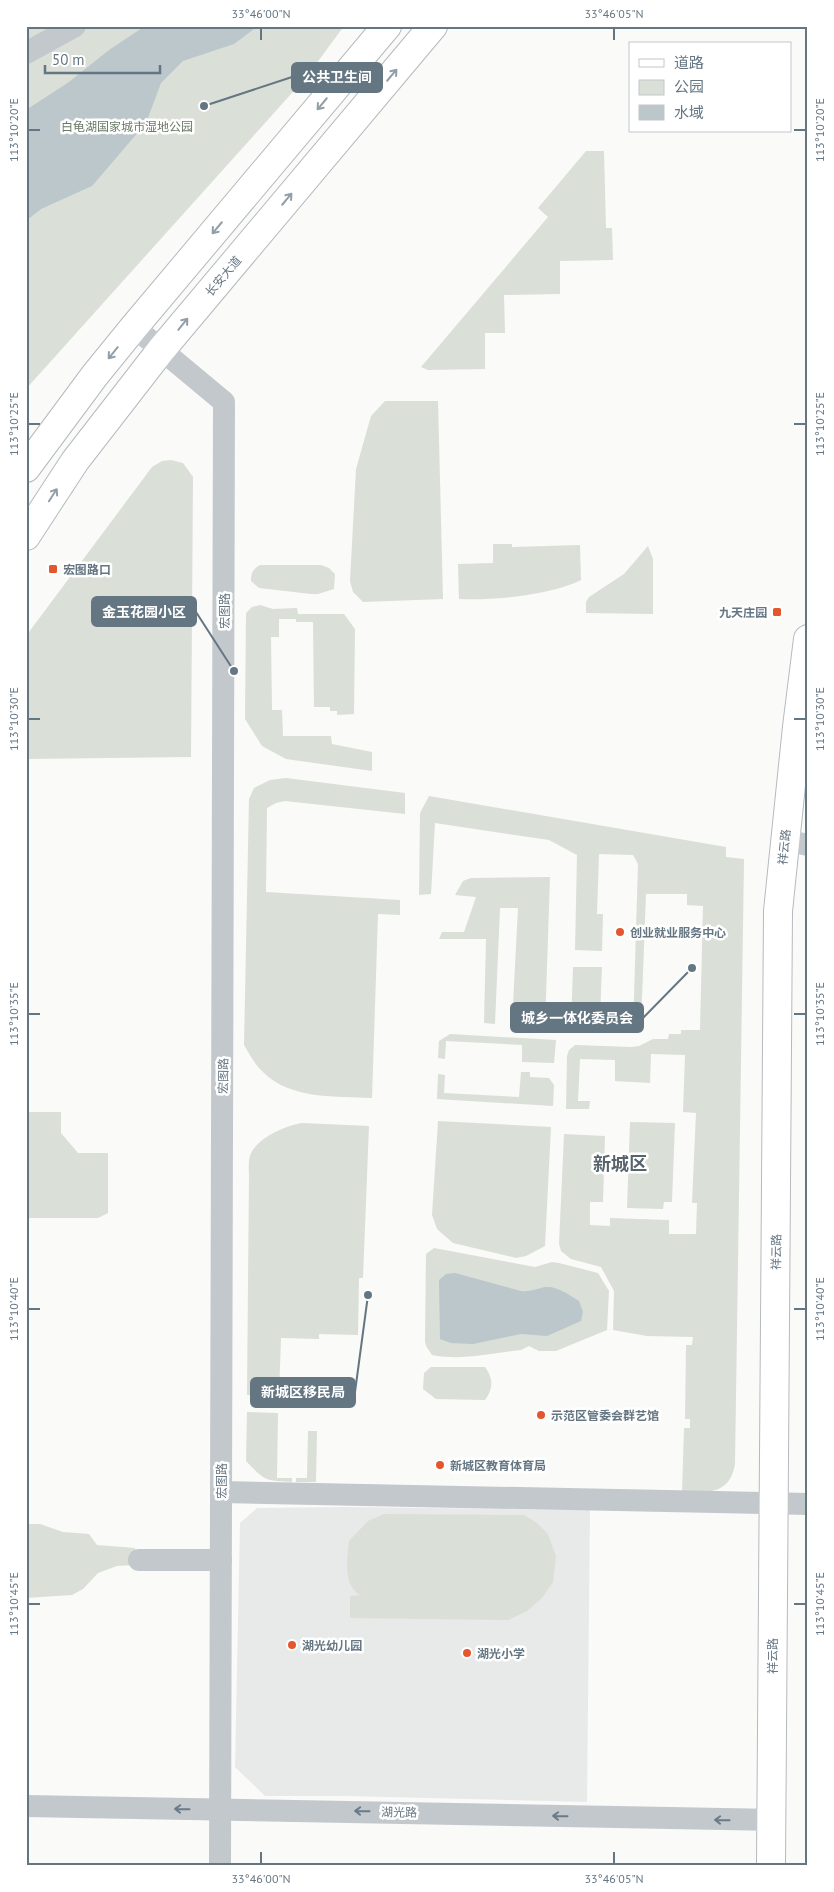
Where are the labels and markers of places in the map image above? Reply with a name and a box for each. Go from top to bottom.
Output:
callout: 公共卫生间 [292,63,382,92]
place label: 宏图路口 [63,562,111,577]
marker: 宏图路口 [47,563,59,575]
callout: 金玉花园小区 [92,597,196,626]
place label: 九天庄园 [719,605,767,620]
marker: 九天庄园 [771,606,783,618]
place label: 创业就业服务中心 [630,925,726,940]
marker: 创业就业服务中心 [614,926,626,938]
callout: 城乡一体化委员会 [511,1003,643,1032]
callout: 新城区移民局 [251,1378,355,1407]
place label: 示范区管委会群艺馆 [551,1408,659,1423]
marker: 示范区管委会群艺馆 [535,1409,547,1421]
place label: 新城区教育体育局 [450,1458,546,1473]
marker: 新城区教育体育局 [434,1459,446,1471]
place label: 湖光幼儿园 [302,1638,362,1653]
marker: 湖光幼儿园 [286,1639,298,1651]
place label: 湖光小学 [477,1646,525,1661]
marker: 湖光小学 [461,1647,473,1659]

